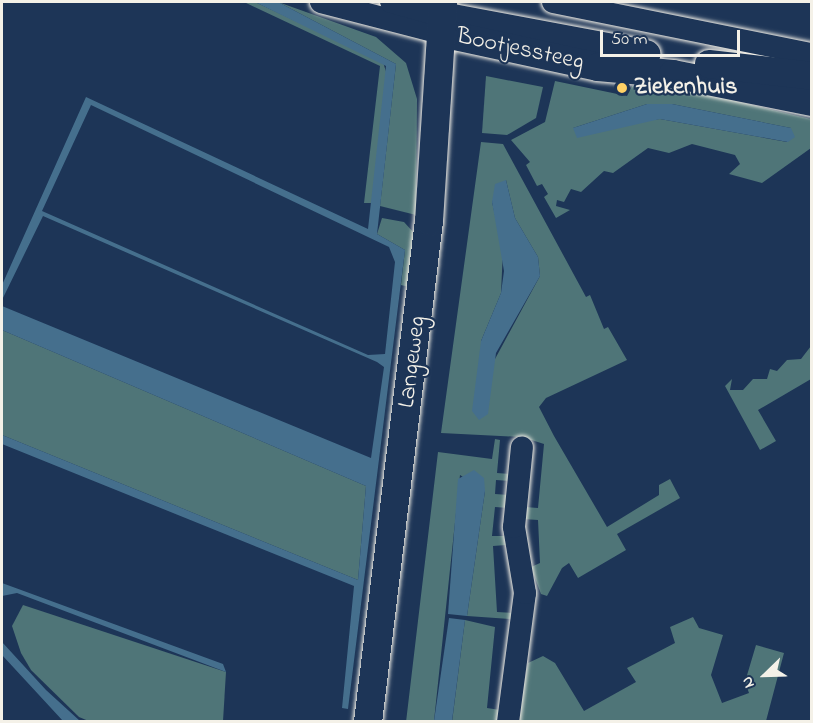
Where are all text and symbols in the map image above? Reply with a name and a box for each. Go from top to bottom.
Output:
scale bar [603,18,742,56]
street label: Bootjessteeg [454,22,586,78]
text: 50 m [611,27,648,53]
place label: Ziekenhuis [634,74,737,102]
marker: Ziekenhuis [615,81,629,95]
street label: Langeweg [393,314,433,410]
north arrow [735,645,795,705]
text: N [735,672,762,692]

